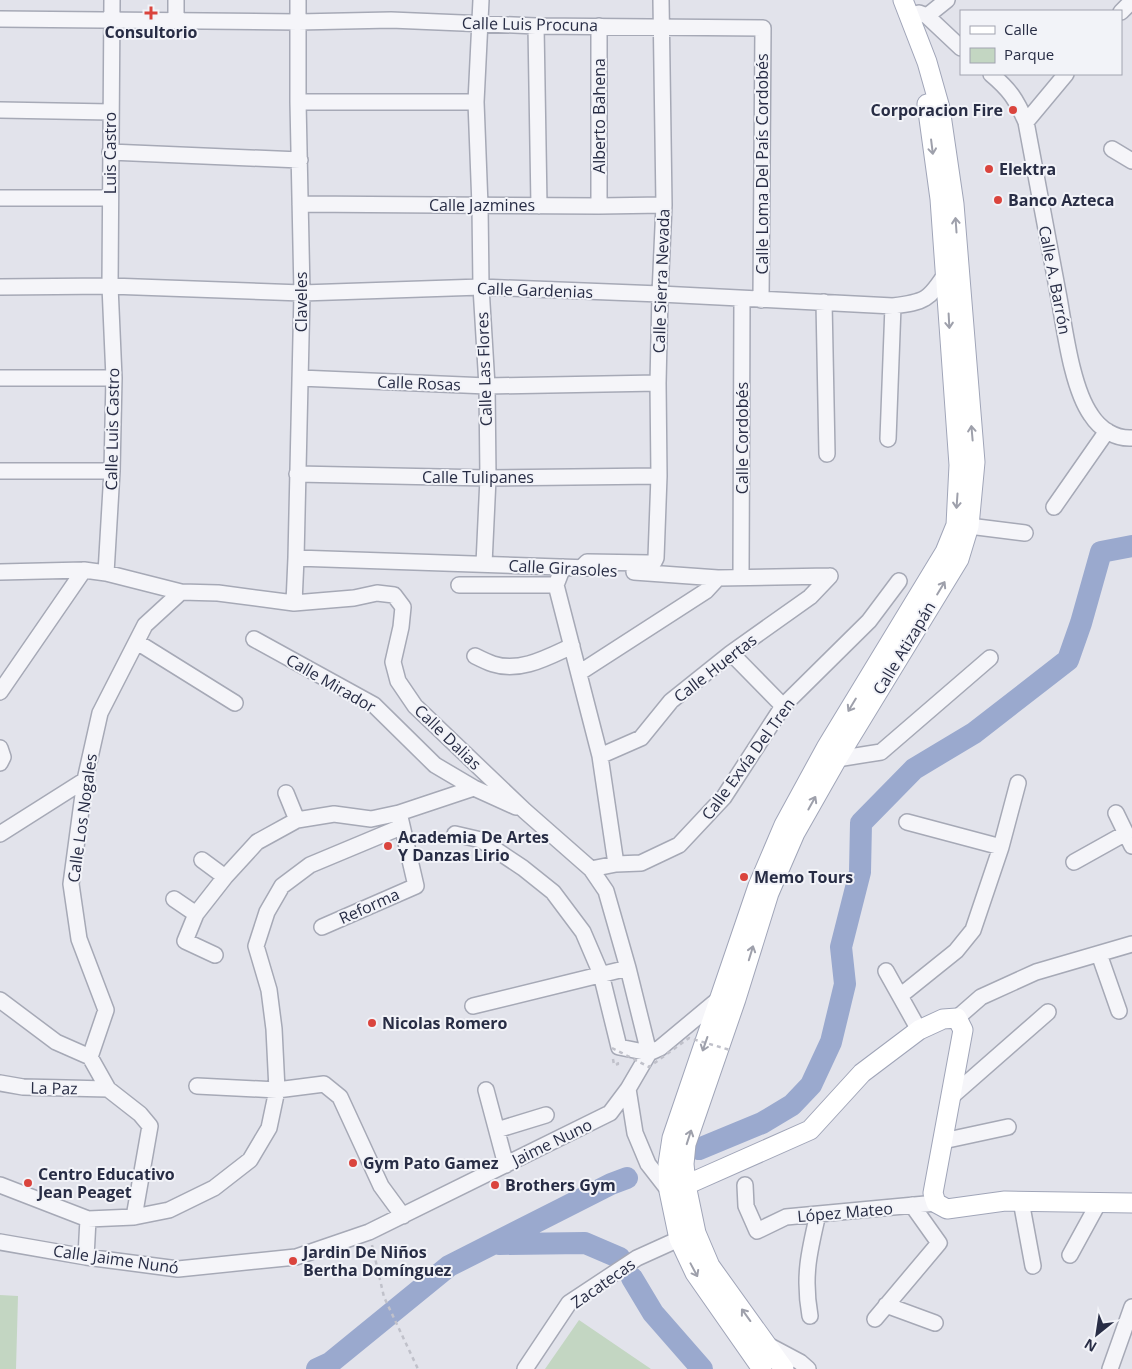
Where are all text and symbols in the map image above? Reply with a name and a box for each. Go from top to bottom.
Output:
marker: Consultorio [144,6,158,20]
legend [960,10,1122,75]
street label: Calle Luis Procuna [462,12,598,36]
text: Calle [1004,19,1038,39]
place label: Consultorio [105,21,198,43]
text: Parque [1004,44,1054,64]
street label: Calle Loma Del País Cordobés [751,53,773,275]
street label: Alberto Bahena [588,58,610,174]
place label: Corporacion Fire [871,99,1003,121]
marker: Corporacion Fire [1007,104,1019,116]
street label: Luis Castro [99,112,121,194]
one-way arrow [927,138,937,154]
place label: Elektra [999,158,1056,180]
marker: Elektra [983,163,995,175]
place label: Banco Azteca [1008,189,1114,211]
street label: Calle Jazmines [429,194,535,216]
marker: Banco Azteca [992,194,1004,206]
street label: Calle Sierra Nevada [647,208,675,354]
one-way arrow [951,217,961,233]
street label: Calle A. Barrón [1034,224,1076,336]
street label: Claveles [290,272,312,332]
street label: Calle Gardenias [476,277,594,303]
street label: Calle Las Flores [471,312,497,426]
one-way arrow [944,313,953,329]
street label: Calle Luis Castro [100,367,124,491]
street label: Calle Rosas [377,371,461,395]
street label: Calle Cordobés [731,382,753,494]
one-way arrow [967,425,977,441]
street label: Calle Tulipanes [422,466,534,488]
one-way arrow [953,493,962,509]
street label: Calle Girasoles [508,554,618,582]
one-way arrow [936,582,946,596]
street label: Calle Atizapán [868,597,940,699]
street label: Calle Huertas [669,629,761,707]
street label: Calle Mirador [282,648,380,718]
street label: Calle Exvía Del Tren [696,694,800,824]
one-way arrow [847,698,857,712]
street label: Calle Dalias [410,699,486,775]
street label: Calle Los Nogales [62,752,102,884]
one-way arrow [807,795,817,810]
place label: Academia De Artes Y Danzas Lirio [398,826,549,866]
marker: Academia De Artes Y Danzas Lirio [382,840,394,852]
place label: Memo Tours [754,866,853,888]
marker: Memo Tours [738,871,750,883]
street label: Reforma [335,883,403,929]
one-way arrow [747,945,756,961]
place label: Nicolas Romero [382,1012,508,1034]
marker: Nicolas Romero [366,1017,378,1029]
one-way arrow [700,1035,709,1051]
street label: La Paz [30,1077,78,1099]
street label: Jaime Nuno [507,1113,596,1172]
one-way arrow [685,1129,694,1145]
place label: Gym Pato Gamez [363,1152,499,1174]
marker: Gym Pato Gamez [347,1157,359,1169]
place label: Centro Educativo Jean Peaget [36,1163,175,1203]
place label: Brothers Gym [505,1174,616,1196]
marker: Centro Educativo Jean Peaget [22,1177,34,1189]
marker: Brothers Gym [489,1179,501,1191]
street label: López Mateo [796,1197,894,1227]
street label: Calle Jaime Nunó [52,1239,180,1279]
place label: Jardin De Niños Bertha Domínguez [301,1241,452,1281]
street label: Zacatecas [567,1253,639,1313]
marker: Jardin De Niños Bertha Domínguez [287,1255,299,1267]
one-way arrow [690,1262,699,1277]
one-way arrow [741,1308,751,1322]
north arrow [1072,1309,1122,1359]
text: N [1081,1335,1100,1357]

